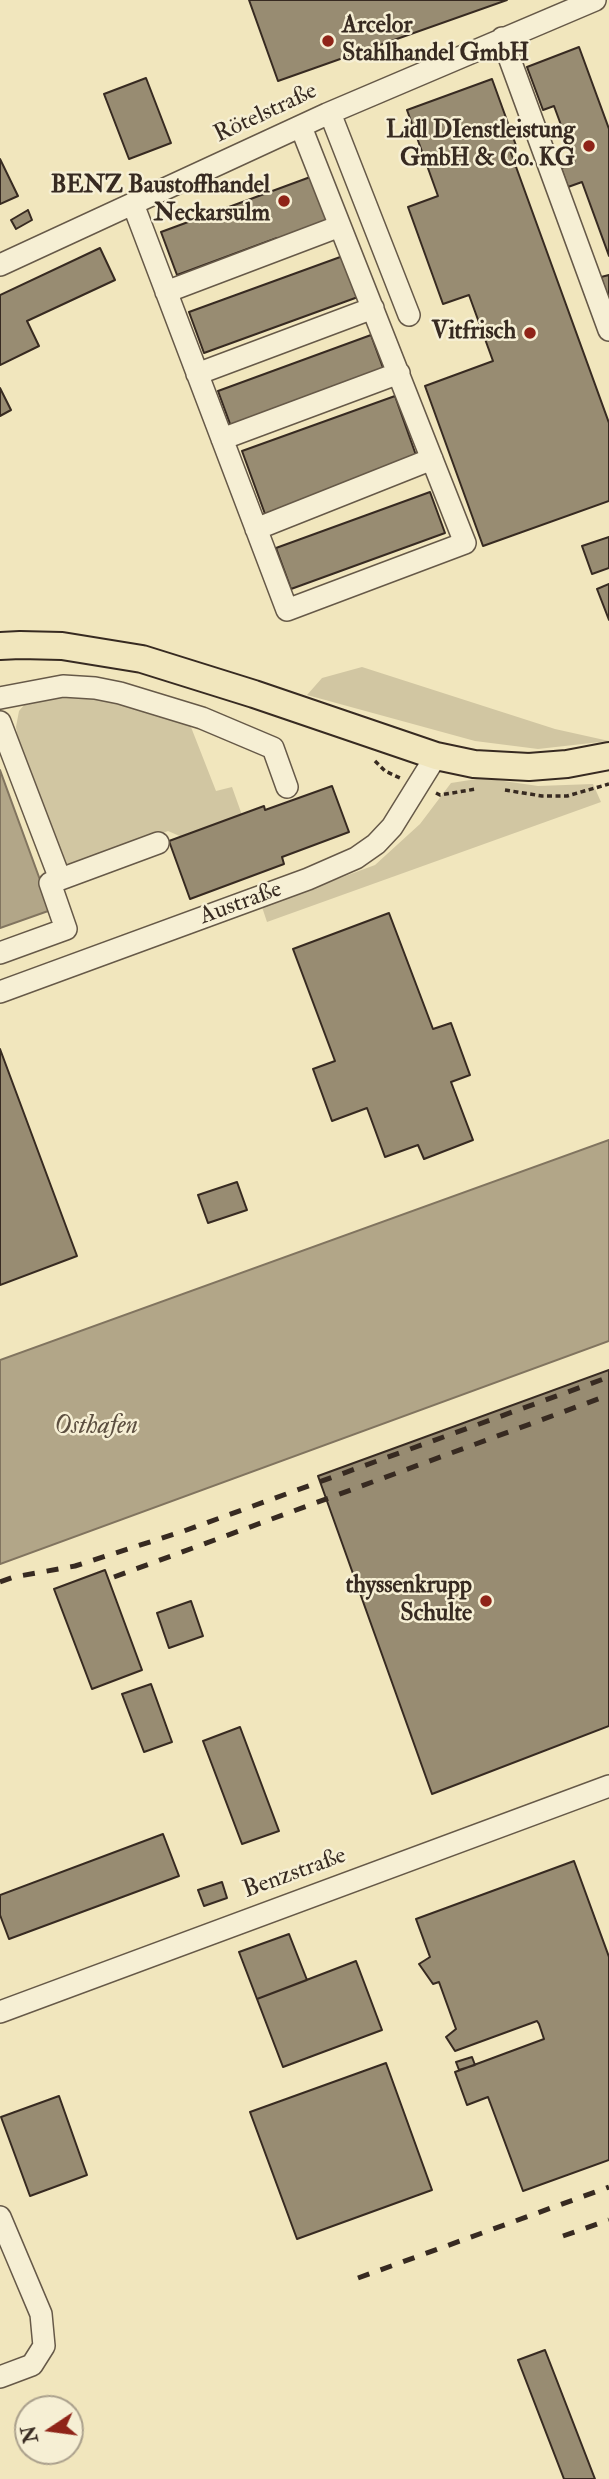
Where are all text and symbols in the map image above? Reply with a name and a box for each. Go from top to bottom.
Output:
place label: Arcelor Stahlhandel GmbH [342,13,529,69]
marker: Arcelor Stahlhandel GmbH [320,33,336,49]
street label: Rötelstraße [210,78,322,150]
place label: Lidl DIenstleistung GmbH & Co. KG [386,118,575,174]
marker: Lidl DIenstleistung GmbH & Co. KG [581,138,597,154]
place label: BENZ Baustoffhandel Neckarsulm [51,173,270,229]
marker: BENZ Baustoffhandel Neckarsulm [276,193,292,209]
place label: Vitfrisch [431,319,516,347]
marker: Vitfrisch [522,325,538,341]
street label: Austraße [196,876,286,932]
water label: Osthafen [54,1411,138,1443]
place label: thyssenkrupp Schulte [345,1573,472,1629]
marker: thyssenkrupp Schulte [478,1593,494,1609]
street label: Benzstraße [240,1842,350,1906]
north arrow [14,2395,84,2465]
text: N [17,2423,44,2445]

